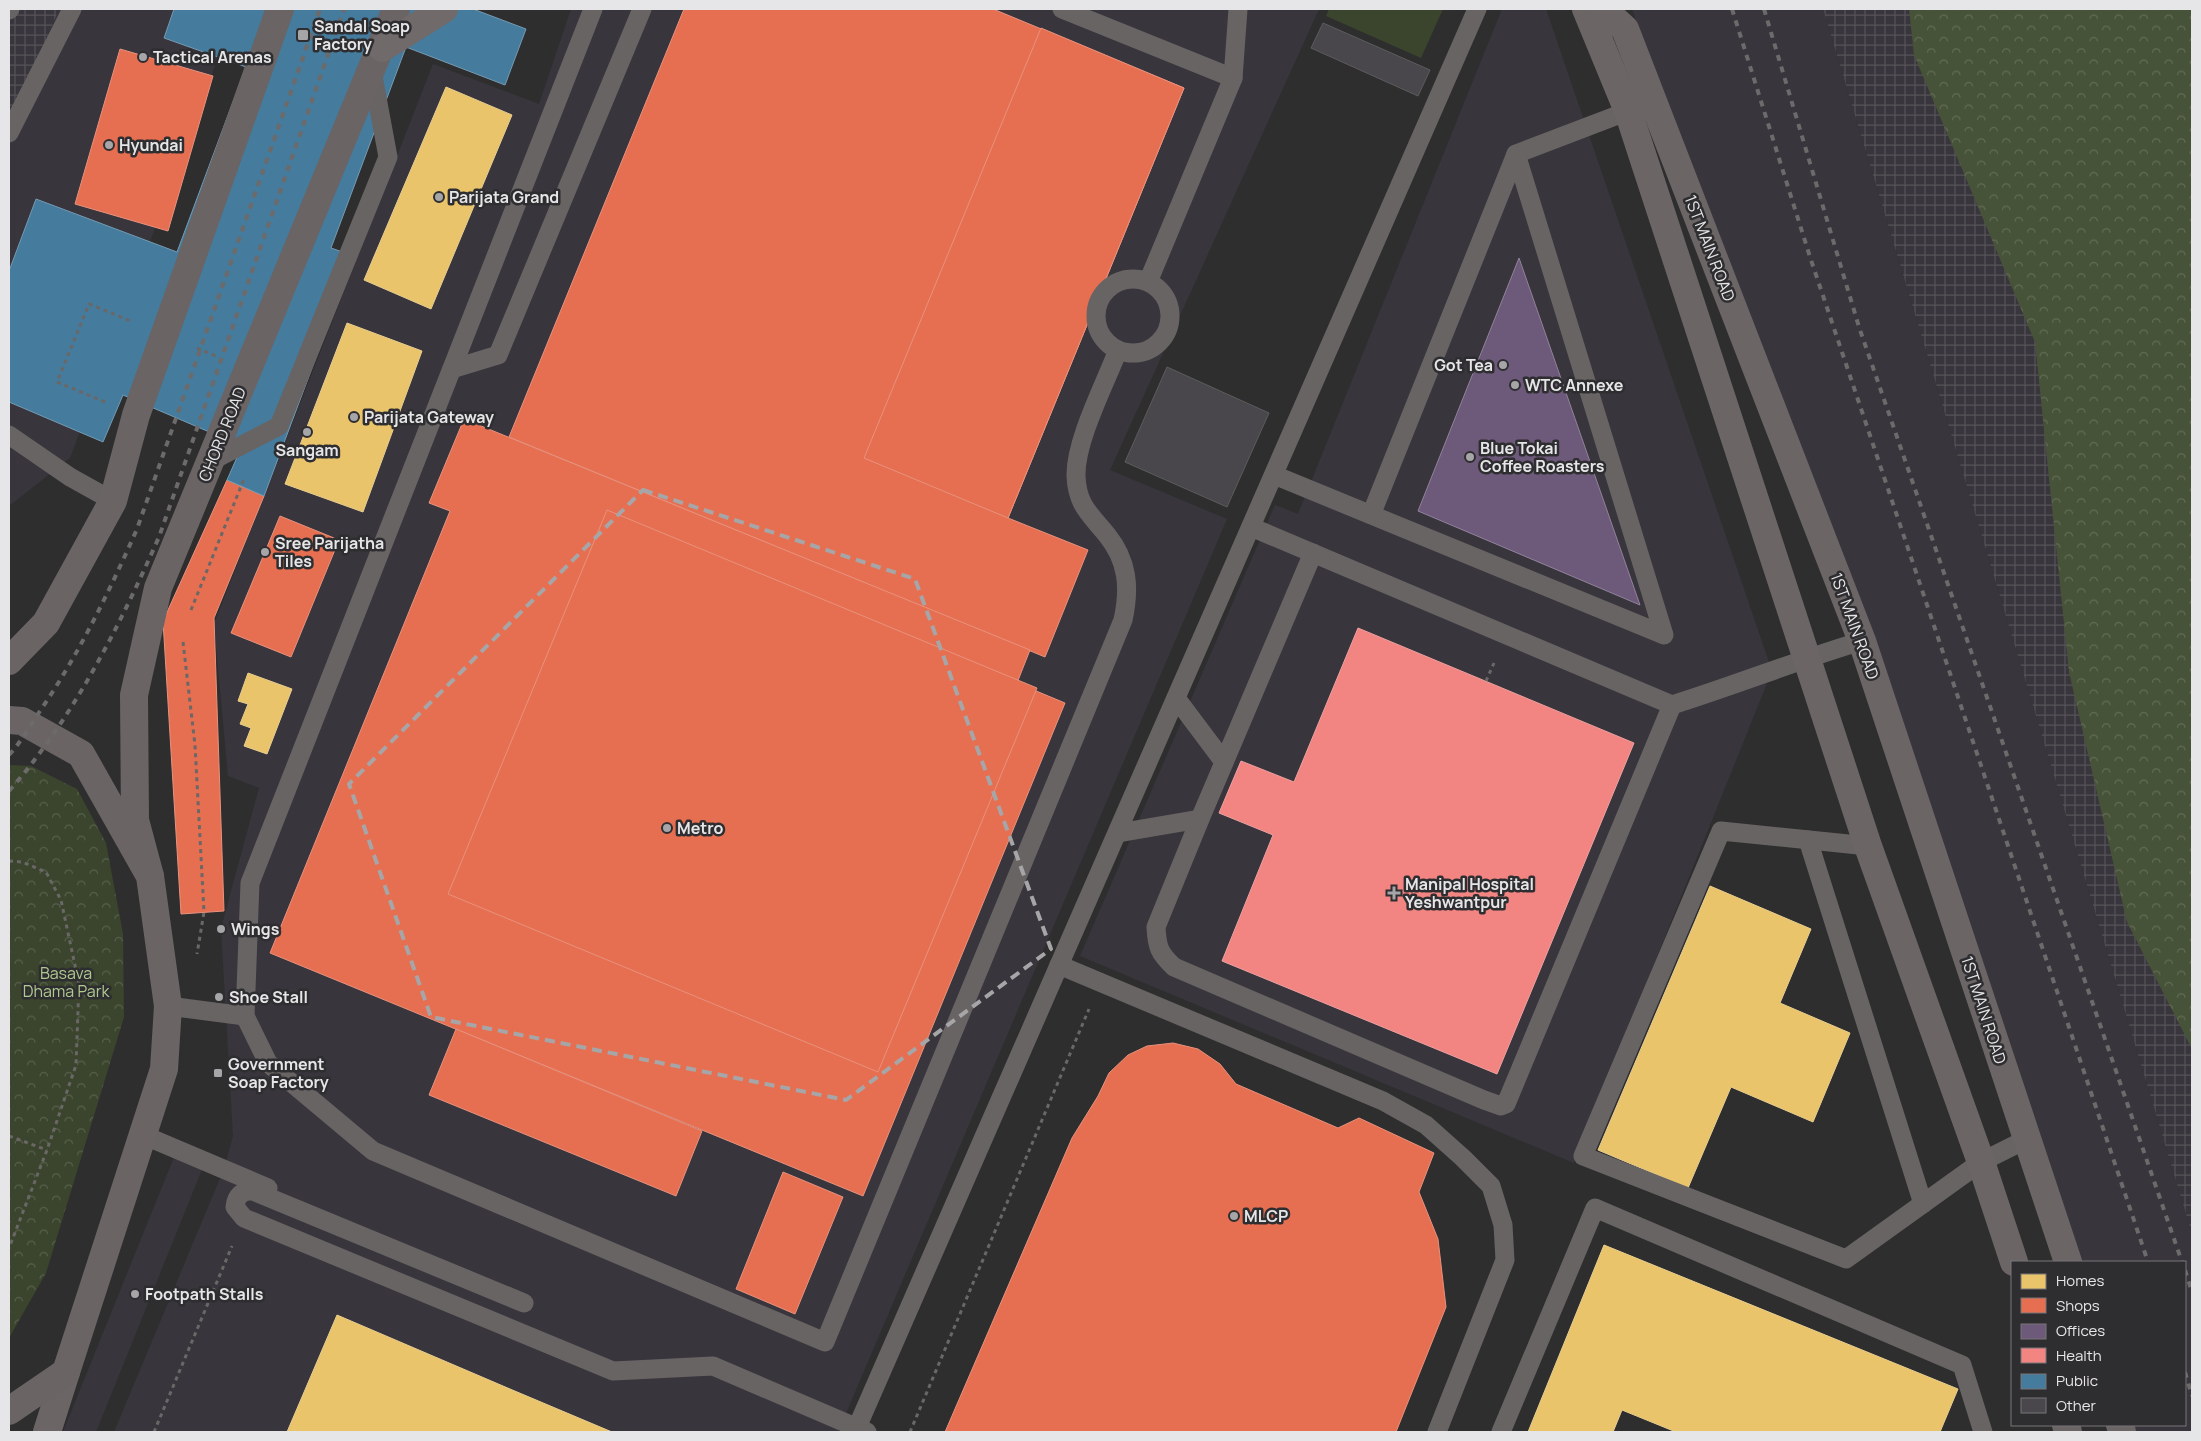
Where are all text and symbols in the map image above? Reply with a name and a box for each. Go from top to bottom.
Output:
place label: Sandal Soap Factory [314,15,410,55]
marker: Sandal Soap Factory [296,28,310,42]
place label: Tactical Arenas [153,46,272,68]
marker: Tactical Arenas [137,51,149,63]
place label: Hyundai [119,134,183,156]
marker: Hyundai [103,139,115,151]
place label: Parijata Grand [449,186,559,208]
marker: Parijata Grand [433,191,445,203]
street label: 1ST MAIN ROAD [1680,192,1740,304]
place label: Got Tea [1434,354,1493,376]
marker: Got Tea [1497,359,1509,371]
place label: WTC Annexe [1525,374,1624,396]
marker: WTC Annexe [1509,379,1521,391]
street label: CHORD ROAD [193,383,251,485]
place label: Parijata Gateway [364,406,494,428]
marker: Parijata Gateway [348,411,360,423]
marker: Sangam [301,426,313,438]
place label: Blue Tokai Coffee Roasters [1480,437,1605,477]
place label: Sangam [275,439,339,461]
marker: Blue Tokai Coffee Roasters [1464,451,1476,463]
place label: Sree Parijatha Tiles [275,532,384,572]
marker: Sree Parijatha Tiles [259,546,271,558]
street label: 1ST MAIN ROAD [1825,570,1885,683]
place label: Metro [677,817,723,839]
marker: Metro [661,822,673,834]
place label: Manipal Hospital Yeshwantpur [1405,873,1534,913]
marker: Manipal Hospital Yeshwantpur [1387,886,1401,900]
place label: Wings [231,918,280,940]
marker: Wings [215,923,227,935]
street label: 1ST MAIN ROAD [1956,953,2012,1067]
park label: Basava Dhama Park [23,962,110,1002]
place label: Shoe Stall [229,986,308,1008]
marker: Shoe Stall [213,991,225,1003]
place label: Government Soap Factory [228,1053,329,1093]
marker: Government Soap Factory [212,1067,224,1079]
place label: MLCP [1244,1205,1288,1227]
marker: MLCP [1228,1210,1240,1222]
legend [2011,1261,2186,1426]
text: Homes [2056,1270,2105,1291]
place label: Footpath Stalls [145,1283,264,1305]
marker: Footpath Stalls [129,1288,141,1300]
text: Shops [2056,1295,2100,1316]
text: Offices [2056,1320,2105,1341]
text: Health [2056,1345,2102,1366]
text: Public [2056,1370,2098,1391]
text: Other [2056,1395,2097,1416]

